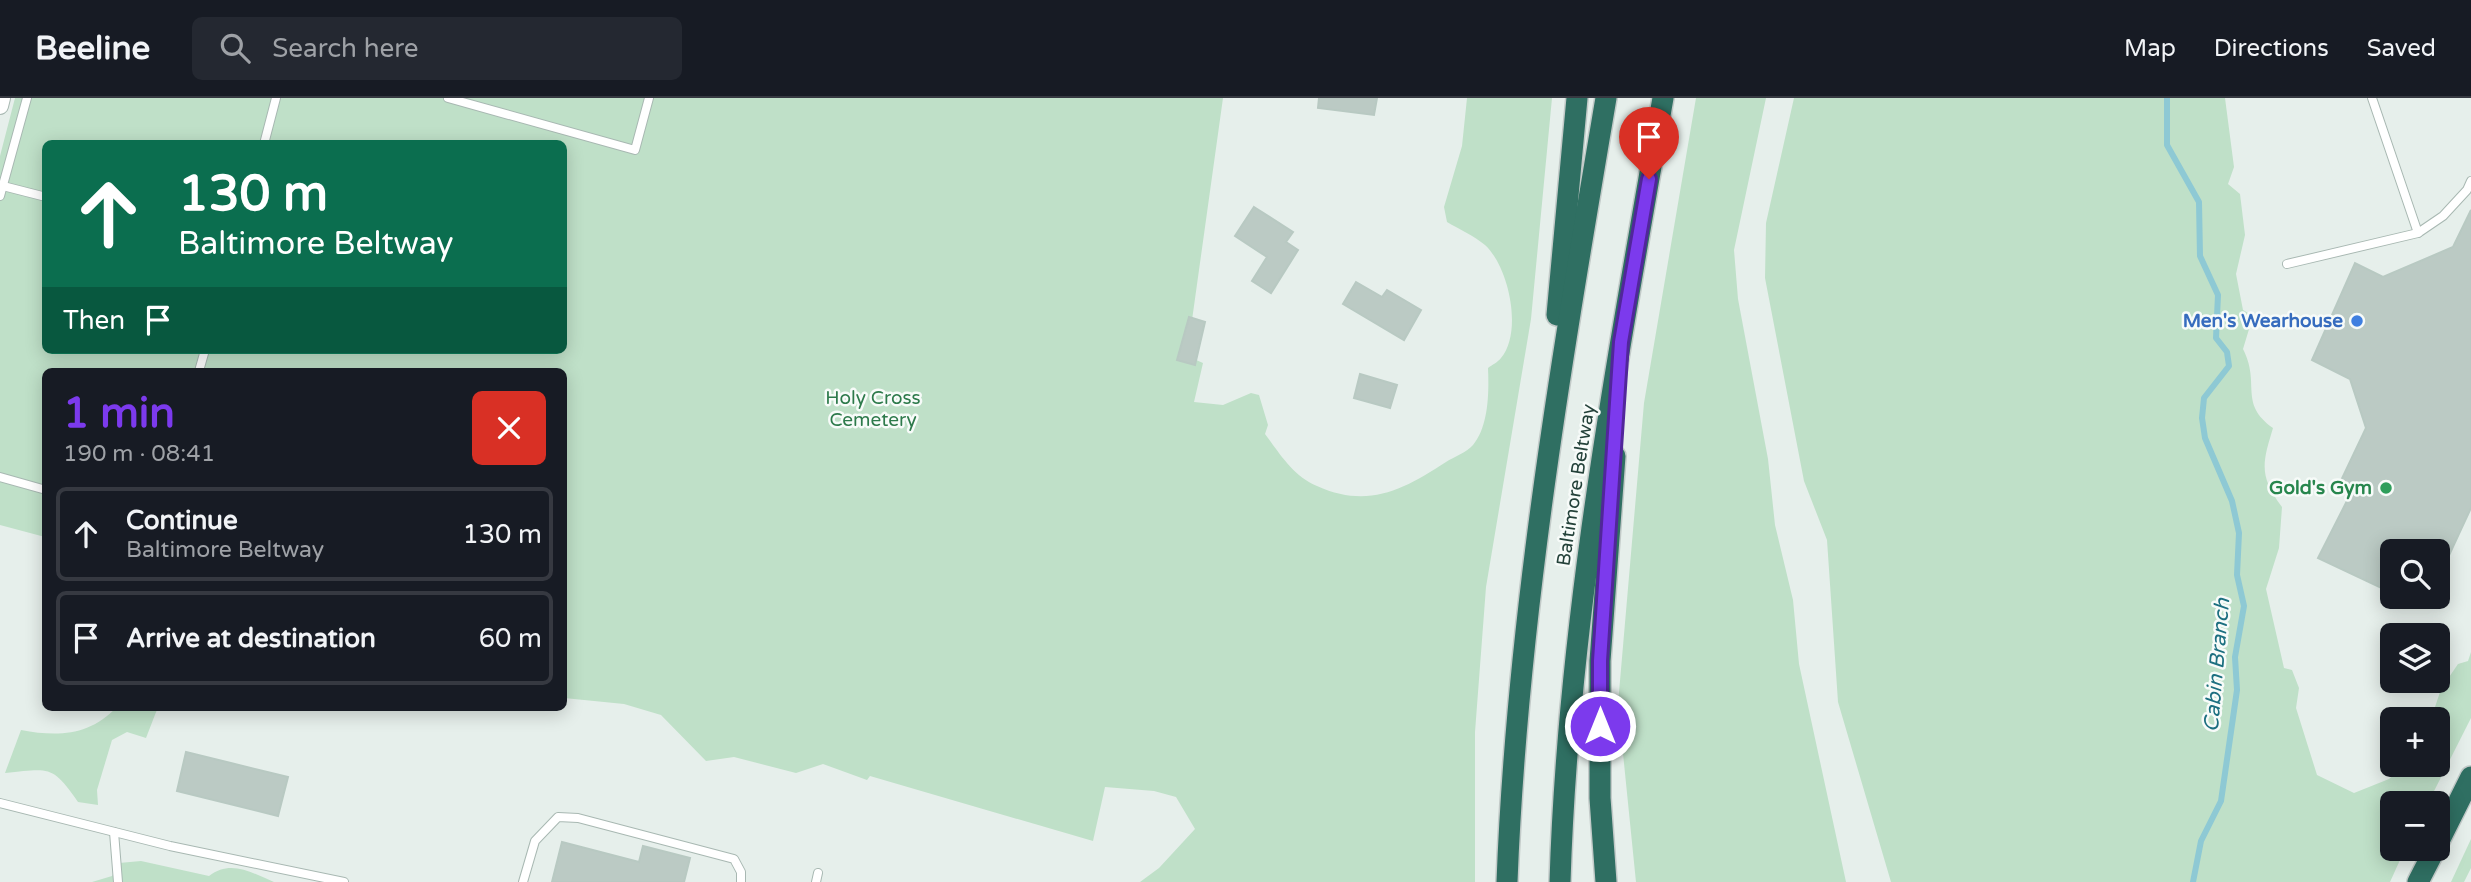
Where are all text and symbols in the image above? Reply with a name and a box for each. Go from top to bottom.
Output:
search box [192,17,682,80]
text: Beeline [35,29,150,68]
icon: search [216,29,254,67]
text: Search here [272,33,418,64]
text: Map [2124,34,2176,63]
text: Directions [2214,34,2329,63]
text: Saved [2367,34,2436,63]
pin [1619,107,1679,179]
icon: arrive [1630,118,1668,156]
text: 130 m [178,165,328,224]
icon: ahead [63,168,154,259]
text: Baltimore Beltway [178,225,454,263]
icon: arrive [139,301,177,339]
text: Then [63,305,125,336]
place label: Men's Wearhouse [2183,310,2343,332]
marker: Men's Wearhouse [2349,313,2365,329]
park label: Holy Cross Cemetery [825,387,921,431]
text: 1 min [63,388,175,439]
button: close [472,391,546,465]
street label: Baltimore Beltway [1552,402,1600,568]
text: 190 m · 08:41 [63,440,215,468]
place label: Gold's Gym [2269,477,2372,500]
marker: Gold's Gym [2378,480,2394,496]
text: Continue [126,505,238,536]
icon: ahead [67,515,105,553]
text: 130 m [462,519,542,550]
text: Baltimore Beltway [126,536,324,564]
map controls [2380,539,2450,861]
button: search [2380,539,2450,609]
water label: Cabin Branch [2199,596,2235,733]
icon: arrive [67,619,105,657]
text: Arrive at destination [126,623,376,654]
text: 60 m [479,623,542,654]
button: layers [2380,623,2450,693]
position arrow [1563,689,1637,763]
button: + [2380,707,2450,777]
button: − [2380,791,2450,861]

